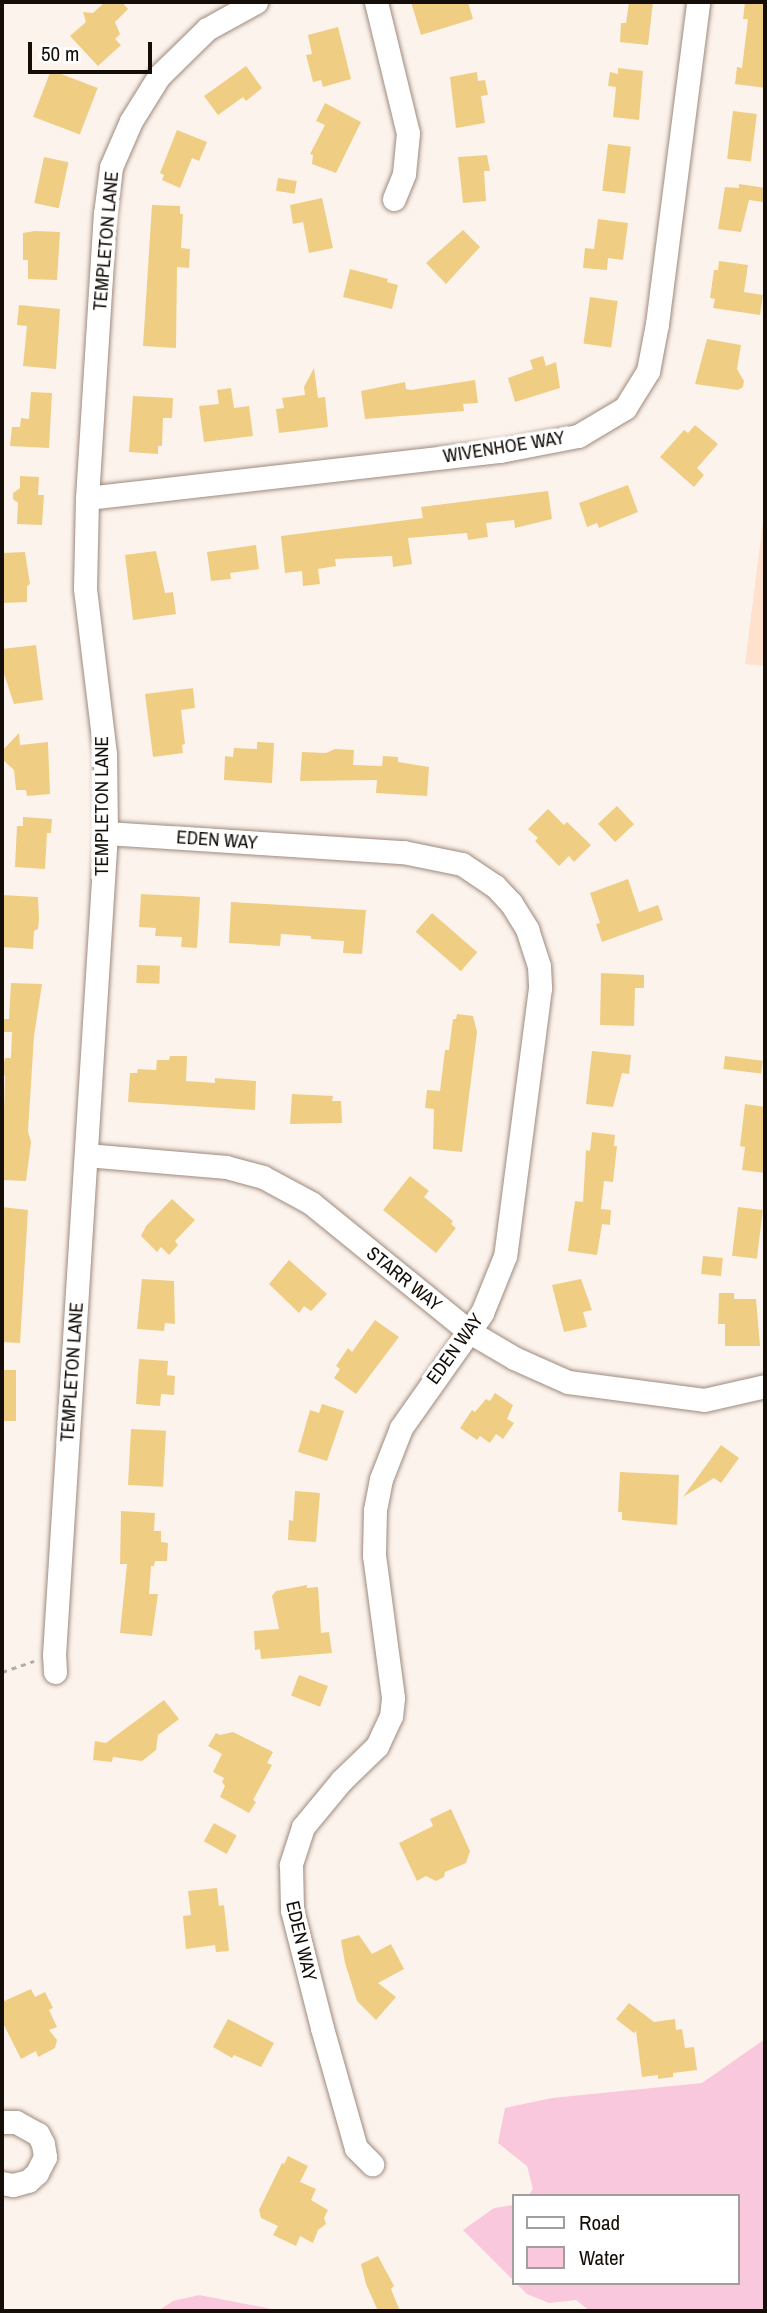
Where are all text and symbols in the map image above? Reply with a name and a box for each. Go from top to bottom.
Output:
scale bar [32,28,156,72]
text: 50 m [41,39,79,68]
street label: TEMPLETON LANE [89,170,123,312]
street label: WIVENHOE WAY [441,426,567,468]
street label: TEMPLETON LANE [91,736,113,876]
street label: EDEN WAY [176,826,258,854]
street label: STARR WAY [362,1242,446,1316]
street label: TEMPLETON LANE [56,1301,88,1443]
street label: EDEN WAY [422,1309,488,1389]
street label: EDEN WAY [281,1899,321,1983]
legend [512,2194,739,2285]
text: Road [579,2208,620,2237]
text: Water [579,2243,624,2272]

